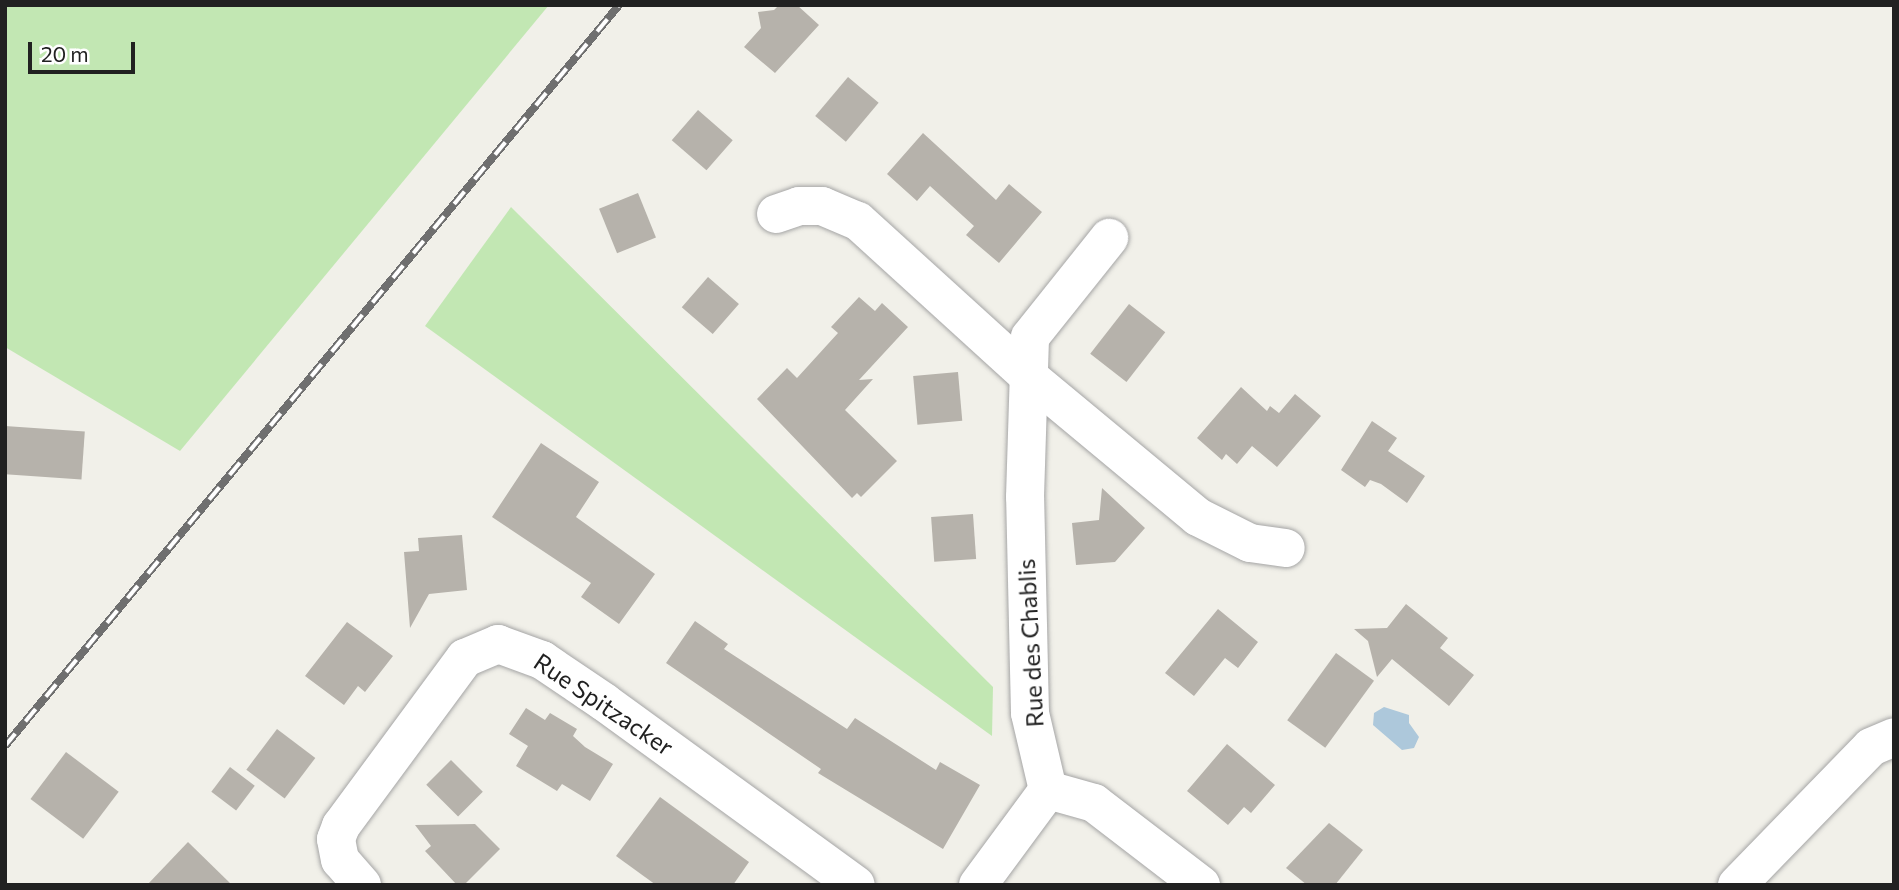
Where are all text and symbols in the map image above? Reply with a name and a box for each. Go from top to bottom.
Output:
scale bar [32,28,138,72]
text: 20 m [41,41,89,66]
street label: Rue des Chablis [1011,558,1049,728]
street label: Rue Spitzacker [529,647,679,761]

